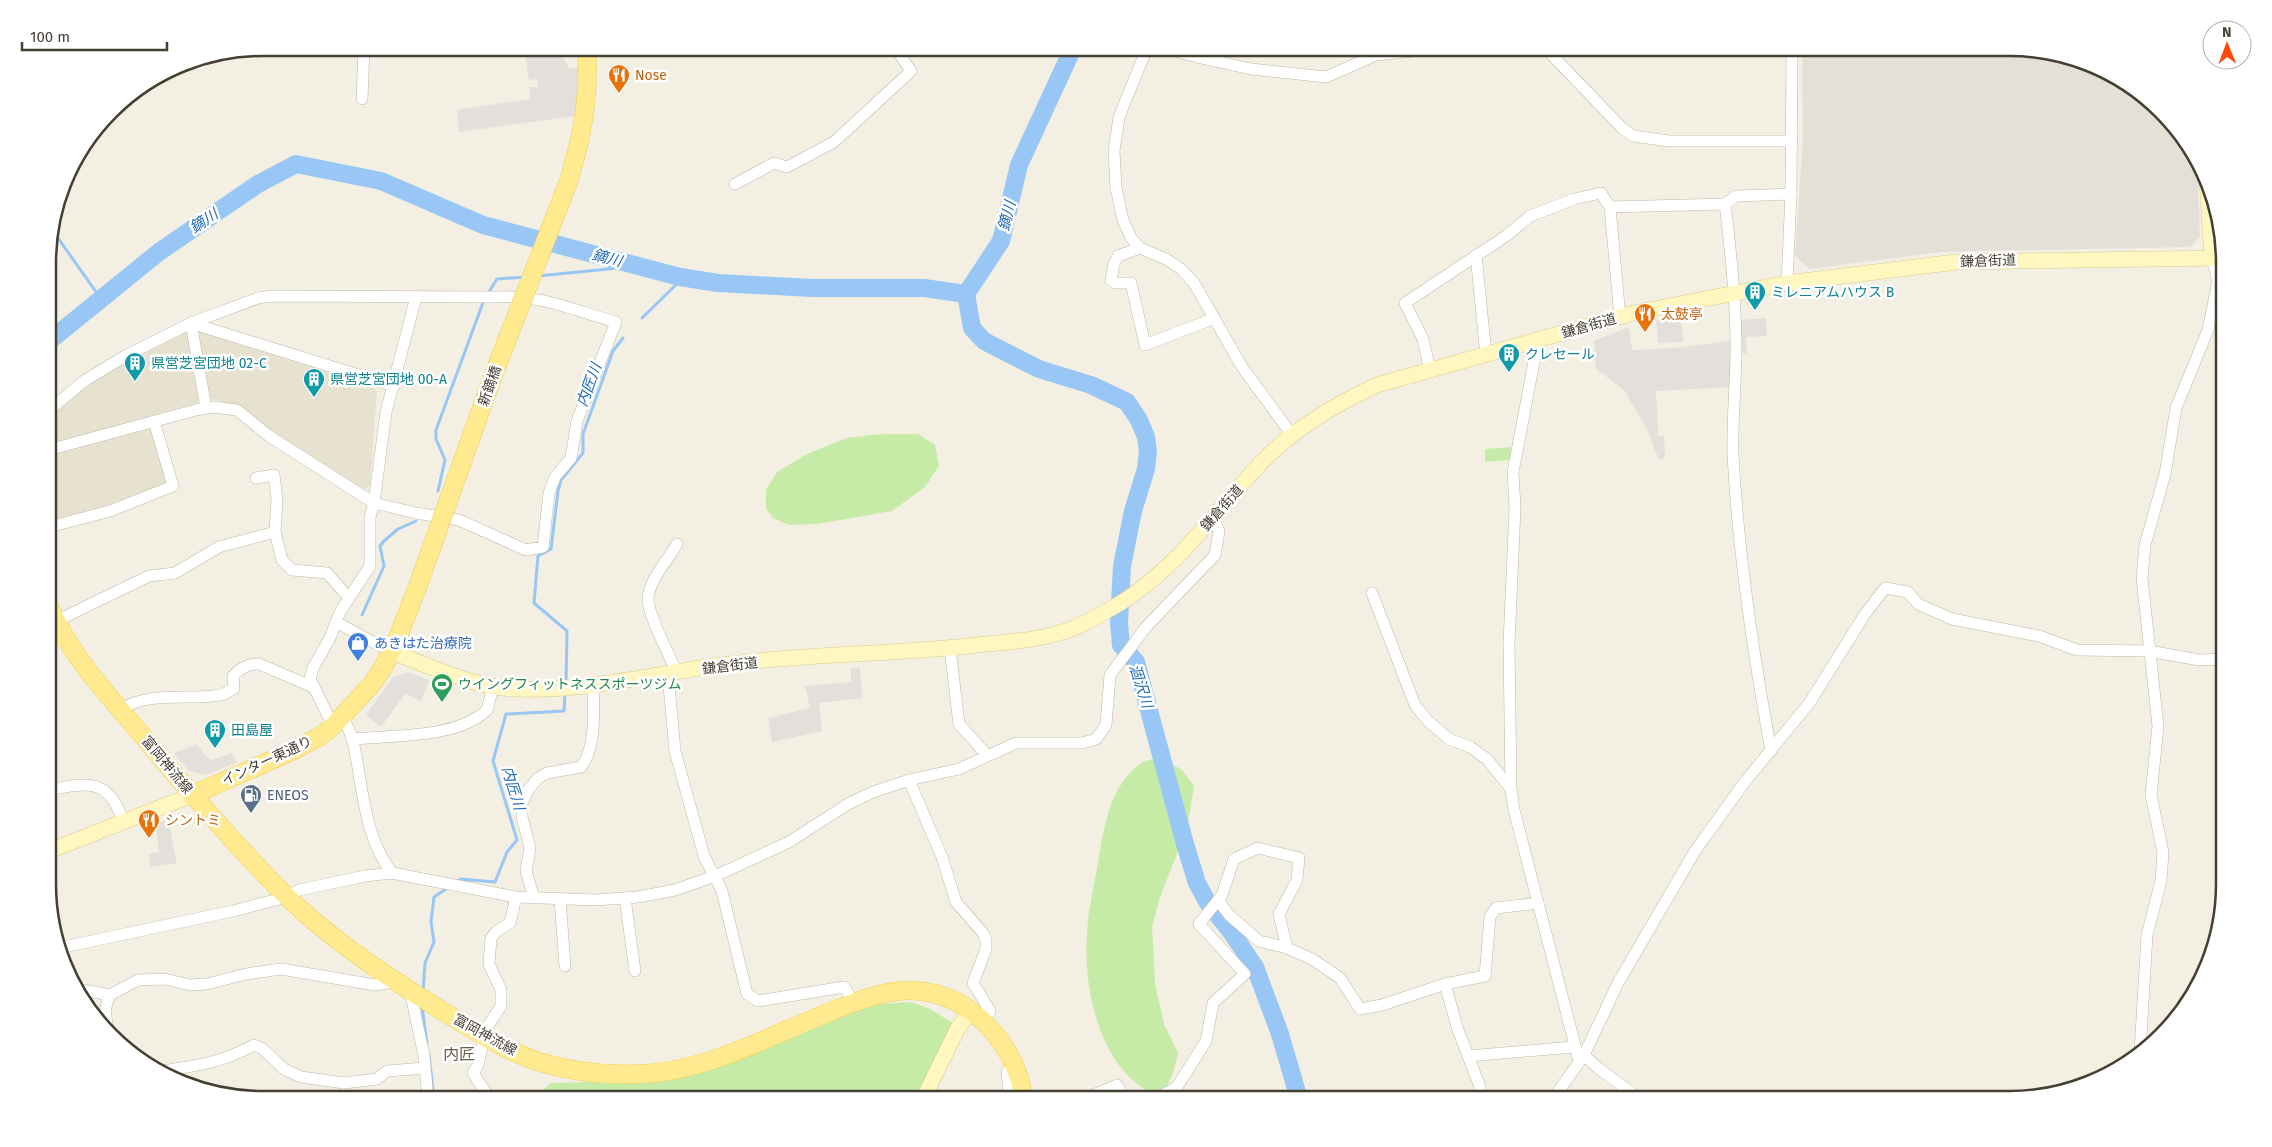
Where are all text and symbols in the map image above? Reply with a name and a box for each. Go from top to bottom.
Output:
scale bar [22,20,168,52]
north arrow [2202,20,2252,70]
text: N [2222,24,2232,41]
text: 100 m [30,28,70,46]
restaurant icon: Nose [607,63,631,94]
place label: Nose [635,67,667,84]
water label: 鏑川 [995,197,1020,233]
water label: 鏑川 [187,204,223,237]
water label: 鏑川 [590,245,626,271]
street label: 鎌倉街道 [1960,252,2016,270]
building icon: ミレニアムハウス B [1743,280,1767,311]
place label: ミレニアムハウス B [1771,284,1894,301]
restaurant icon: 太鼓亭 [1633,302,1657,333]
place label: 太鼓亭 [1661,306,1703,323]
street label: 鎌倉街道 [1560,310,1618,342]
building icon: クレセール [1497,342,1521,373]
place label: クレセール [1525,346,1595,363]
building icon: 県営芝宮団地 02-C [123,351,147,382]
place label: 県営芝宮団地 02-C [151,355,267,372]
water label: 内匠川 [573,359,606,409]
street label: 新鏑橋 [475,363,505,409]
building icon: 県営芝宮団地 00-A [302,367,326,398]
place label: 県営芝宮団地 00-A [330,371,447,388]
street label: 鎌倉街道 [1197,481,1247,535]
shop icon: あきはた治療院 [346,631,370,662]
place label: あきはた治療院 [374,635,472,652]
street label: 鎌倉街道 [701,654,759,678]
water label: 涸沢川 [1125,662,1157,712]
sports icon: ウイングフィットネススポーツジム [430,672,454,703]
place label: ウイングフィットネススポーツジム [458,676,681,693]
building icon: 田島屋 [203,718,227,749]
place label: 田島屋 [231,722,273,739]
street label: 富岡神流線 [138,733,196,797]
street label: インター東通り [219,733,315,789]
water label: 内匠川 [498,764,529,814]
fuel station icon: ENEOS [239,783,263,814]
place label: ENEOS [267,787,309,804]
restaurant icon: シントミ [137,808,161,839]
place label: シントミ [165,812,221,829]
street label: 富岡神流線 [450,1011,520,1059]
district label: 内匠 [443,1045,475,1064]

